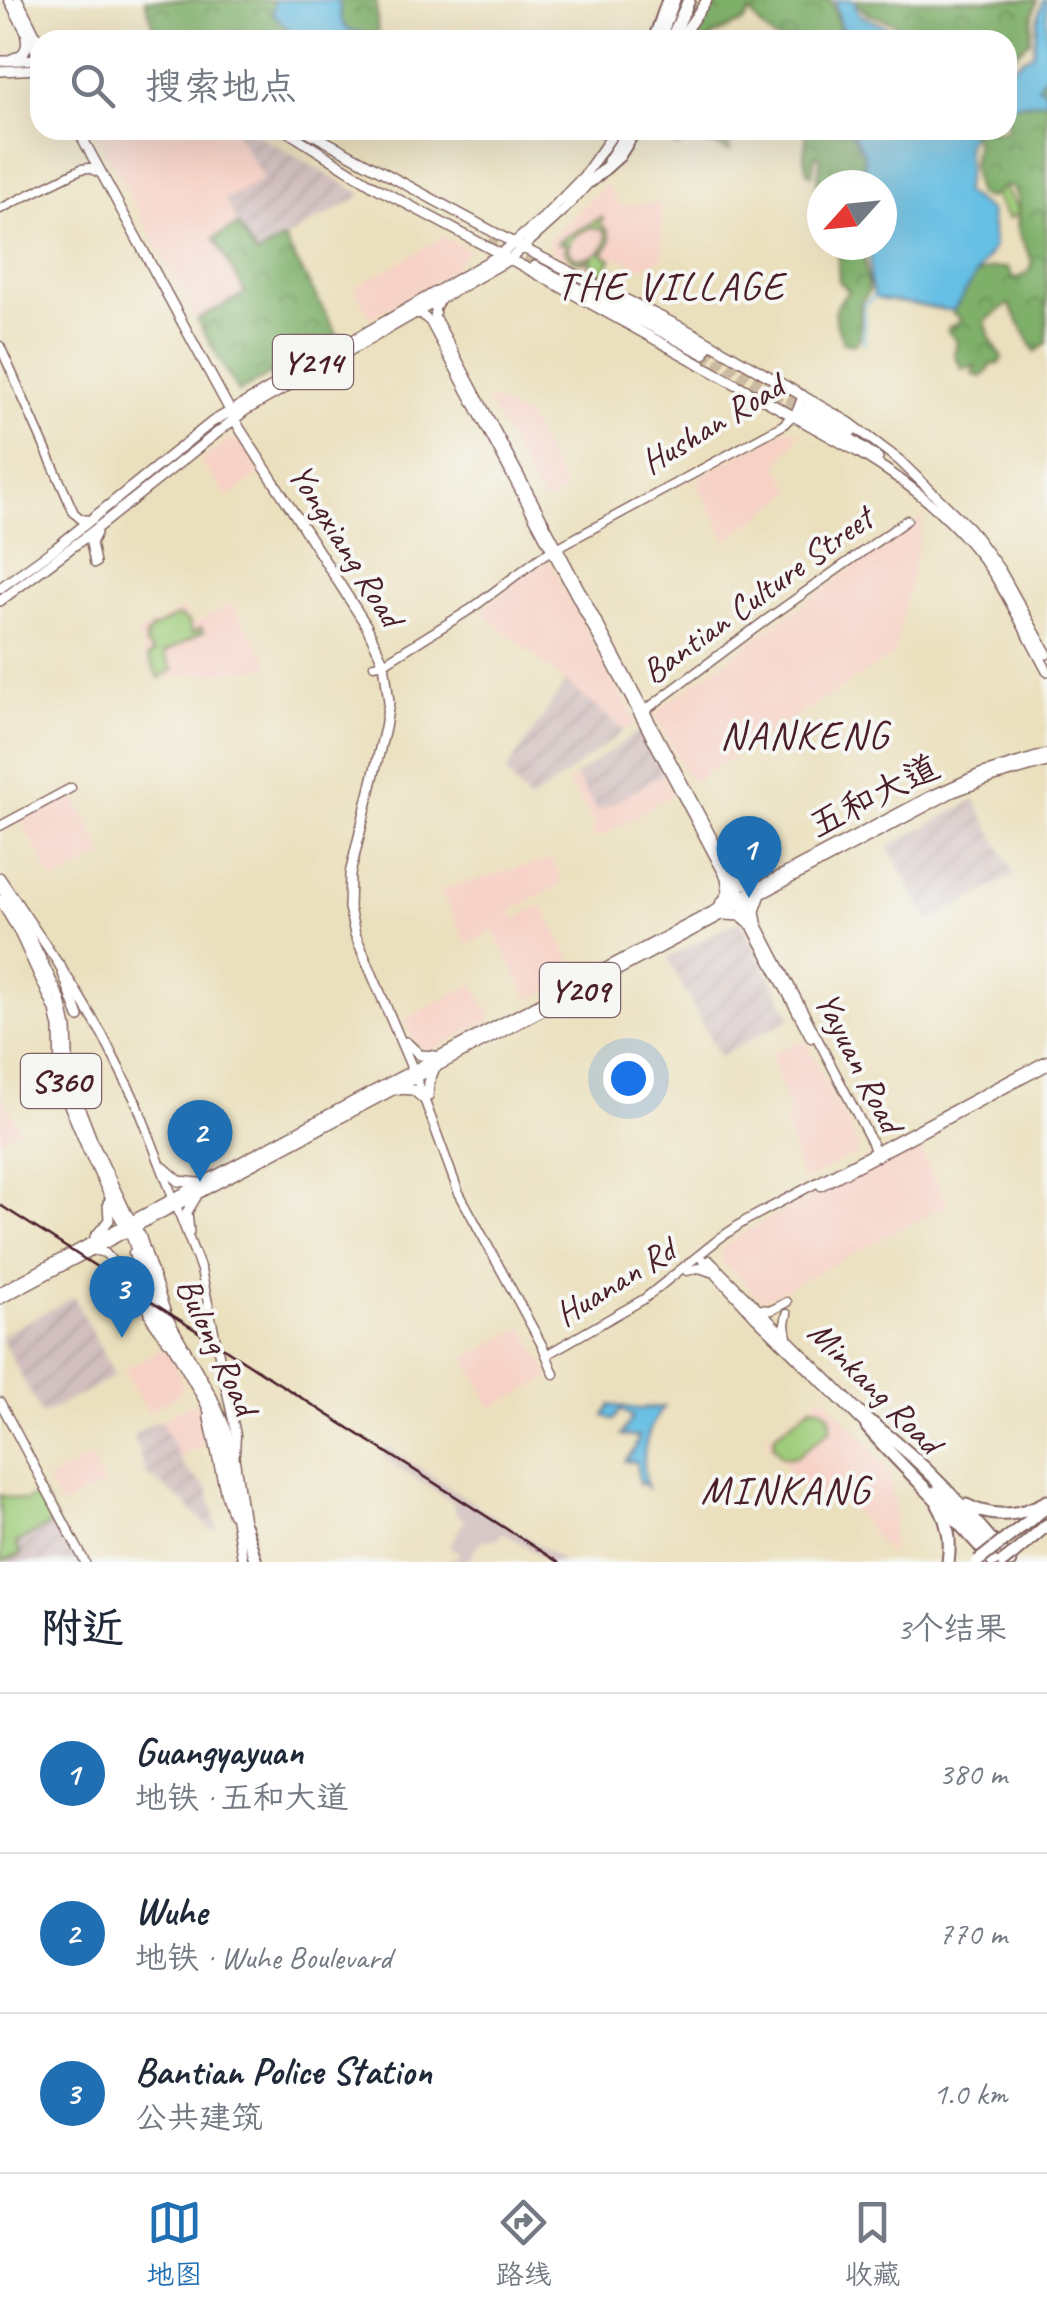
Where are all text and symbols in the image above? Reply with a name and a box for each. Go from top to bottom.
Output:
search box [30,30,1017,140]
icon: search [65,58,120,113]
text: 搜索地点 [145,63,297,110]
north arrow [807,170,897,260]
district label: THE VILLAGE [557,261,788,311]
road number: Y214 [273,335,353,389]
street label: Hushan Road [632,361,796,484]
street label: Yongxiang Road [278,455,417,639]
street label: Bantian Culture Street [633,494,885,694]
district label: NANKENG [720,710,892,760]
street label: 五和大道 [801,744,947,848]
pin: 1 [716,816,782,898]
road number: Y209 [540,963,620,1017]
street label: Yayuan Road [804,984,916,1145]
your location [603,1053,654,1104]
road number: S360 [21,1054,101,1108]
pin: 2 [168,1100,232,1182]
street label: Huanan Rd [547,1225,688,1336]
pin: 3 [90,1256,154,1338]
street label: Bulong Road [166,1270,271,1427]
street label: Minkang Road [799,1311,955,1467]
district label: MINKANG [701,1465,873,1515]
text: 附近 [40,1602,124,1655]
text: 3个结果 [897,1608,1007,1649]
text: Guangyayuan [135,1728,303,1775]
text: 1 [65,1753,80,1794]
text: 380 m [938,1753,1007,1794]
text: 地铁 · 五和大道 [135,1777,348,1818]
text: Wuhe [135,1888,207,1935]
text: 2 [65,1913,80,1954]
text: 770 m [938,1913,1007,1954]
text: 地铁 · Wuhe Boulevard [135,1937,391,1978]
text: Bantian Police Station [135,2048,432,2095]
text: 3 [65,2073,80,2114]
text: 1.0 km [933,2073,1007,2114]
text: 公共建筑 [135,2097,263,2138]
tab: 地图 [146,2195,203,2292]
tab: 路线 [495,2195,552,2292]
tab: 收藏 [844,2195,901,2292]

